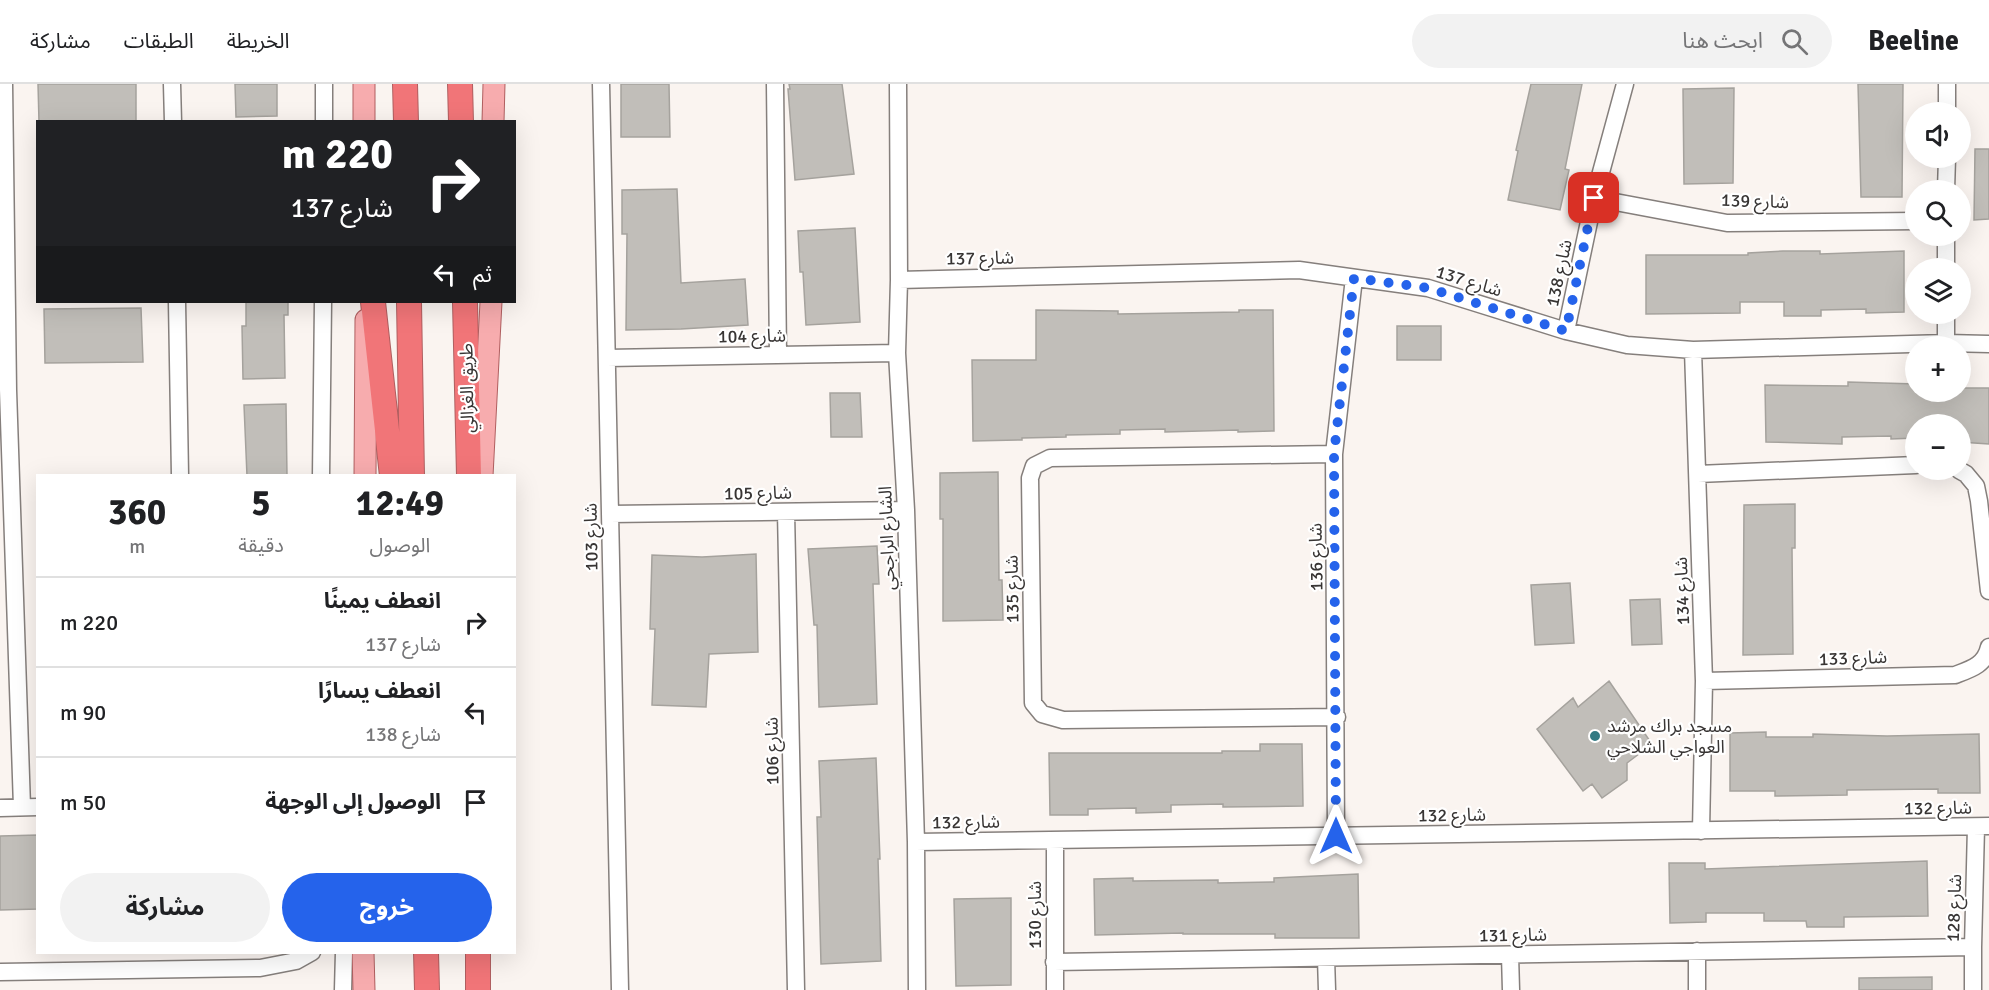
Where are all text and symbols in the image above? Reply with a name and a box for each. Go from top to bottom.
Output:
search box [1412,14,1832,68]
text: Beeline [1868,24,1959,58]
icon: search [1778,25,1811,58]
text: ابحث هنا [1682,27,1763,54]
text: مشاركة [30,28,91,54]
text: الطبقات [124,28,194,54]
text: الخريطة [227,28,290,54]
map controls [1905,102,1971,480]
button: sound [1905,102,1971,168]
text: 220 m [282,129,393,180]
icon: right [414,144,492,222]
pin [1568,172,1619,223]
button: search [1905,180,1971,246]
icon: arrive [1577,181,1610,214]
street label: شارع 139 [1720,189,1789,216]
text: شارع 137 [291,192,393,225]
street label: شارع 138 [1541,237,1580,309]
street label: شارع 137 [946,246,1014,273]
icon: left [428,258,461,291]
button: layers [1905,258,1971,324]
text: ثم [473,261,492,288]
street label: شارع 137 [1432,261,1505,304]
street label: شارع 104 [718,324,786,351]
button: + [1905,336,1971,402]
street label: طريق الغزالي [455,343,481,433]
button: − [1905,414,1971,480]
text: 5 [251,481,271,526]
text: 12:49 [356,481,444,526]
street label: شارع 105 [724,481,792,508]
street label: الشارع الراجحي [874,485,903,591]
text: 360 [108,490,166,535]
street label: شارع 103 [579,503,606,571]
street label: شارع 136 [1304,523,1331,591]
text: دقيقة [238,533,284,558]
text: الوصول [369,533,430,558]
text: m [129,534,145,559]
street label: شارع 135 [1000,555,1027,623]
street label: شارع 134 [1670,556,1697,625]
text: انعطف يمينًا [324,587,441,614]
icon: right [459,606,492,639]
text: 220 m [60,609,118,636]
text: شارع 137 [365,632,441,657]
street label: شارع 133 [1819,646,1888,673]
text: انعطف يسارًا [318,677,441,704]
icon: left [459,696,492,729]
text: 90 m [60,699,106,726]
place label: مسجد براك مرشد العواجي الشلاحي [1607,715,1732,760]
street label: شارع 106 [760,717,787,785]
text: شارع 138 [365,722,441,747]
marker: مسجد براك مرشد العواجي الشلاحي [1588,729,1602,743]
icon: arrive [459,786,492,819]
text: الوصول إلى الوجهة [265,788,441,815]
text: 50 m [60,789,106,816]
street label: شارع 132 [1904,796,1972,823]
street label: شارع 132 [1418,803,1486,830]
position arrow [1304,804,1368,868]
street label: شارع 132 [932,810,1000,837]
button: مشاركة [60,873,270,942]
button: خروج [282,873,492,942]
street label: شارع 128 [1942,874,1969,943]
street label: شارع 130 [1024,881,1049,949]
street label: شارع 131 [1479,923,1547,950]

